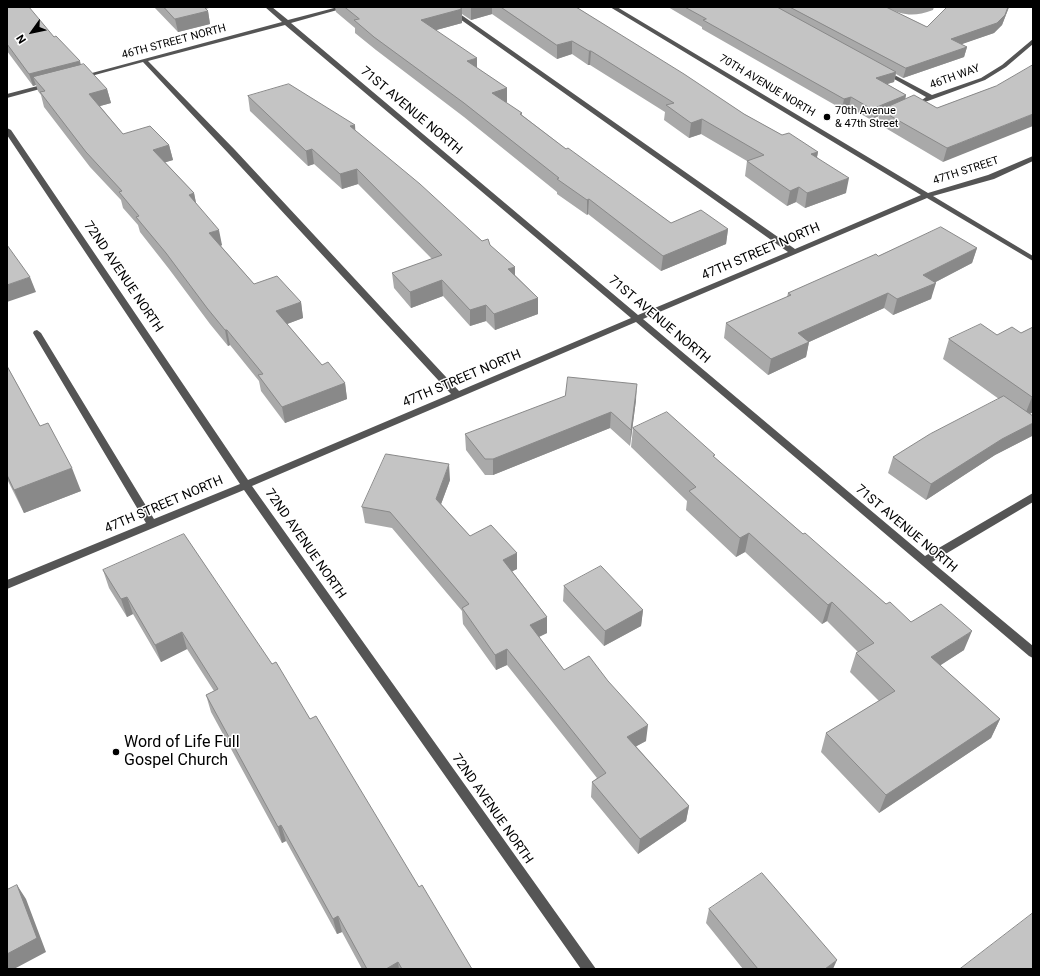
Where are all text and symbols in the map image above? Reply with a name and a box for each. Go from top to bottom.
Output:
north arrow [12,12,52,52]
street label: 46TH STREET NORTH [120,22,228,62]
text: N [14,32,29,46]
street label: 70TH AVENUE NORTH [717,52,817,120]
street label: 46TH WAY [928,62,982,92]
street label: 71ST AVENUE NORTH [357,64,465,158]
place label: 70th Avenue & 47th Street [835,104,898,130]
marker: 70th Avenue & 47th Street [822,112,832,122]
street label: 47TH STREET [931,154,1001,188]
street label: 72ND AVENUE NORTH [80,219,166,335]
street label: 47TH STREET NORTH [700,220,822,284]
street label: 71ST AVENUE NORTH [605,273,713,367]
street label: 47TH STREET NORTH [401,347,523,411]
street label: 47TH STREET NORTH [103,473,225,537]
street label: 71ST AVENUE NORTH [852,482,960,576]
street label: 72ND AVENUE NORTH [261,486,349,602]
place label: Word of Life Full Gospel Church [124,733,240,771]
marker: Word of Life Full Gospel Church [111,747,121,757]
street label: 72ND AVENUE NORTH [448,751,536,867]

